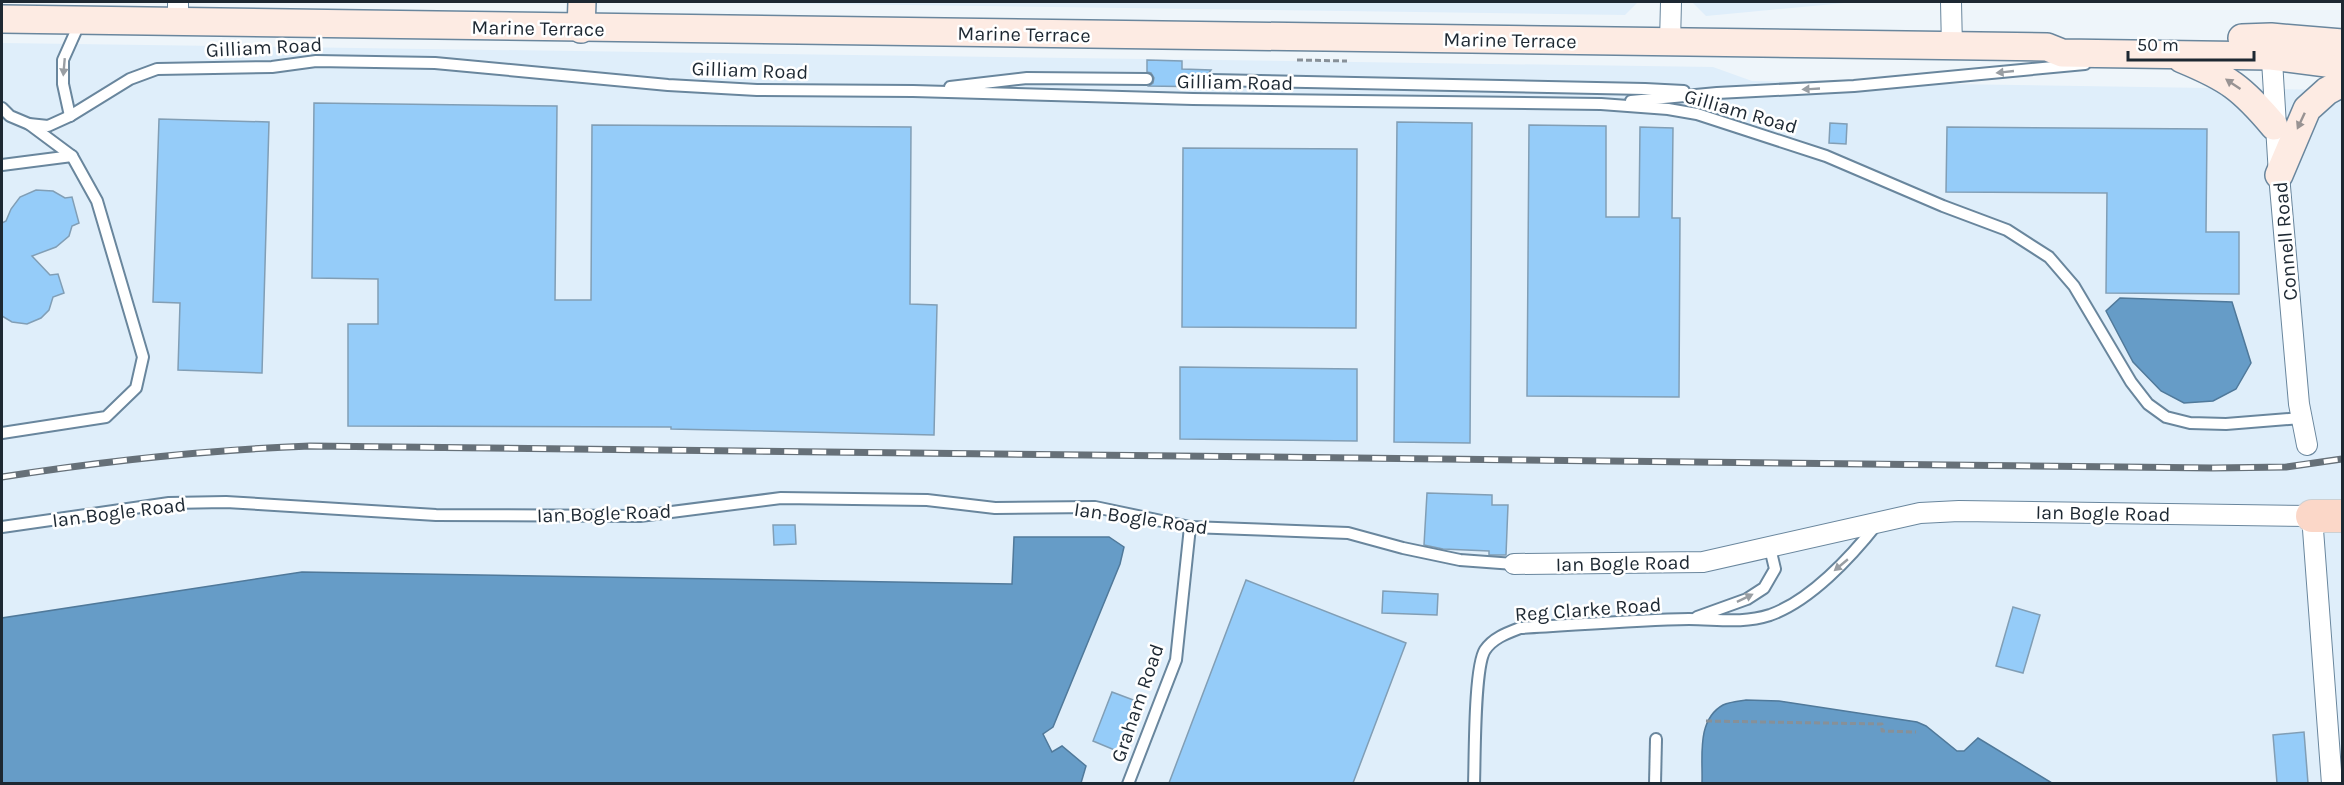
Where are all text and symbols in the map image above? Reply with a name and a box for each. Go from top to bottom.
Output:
street label: Marine Terrace [471,16,605,41]
street label: Marine Terrace [957,22,1091,47]
scale bar [2128,24,2254,62]
street label: Marine Terrace [1443,28,1577,53]
street label: Gilliam Road [205,33,323,62]
text: 50 m [2137,34,2179,56]
one-way arrow [59,57,69,76]
street label: Gilliam Road [691,57,809,84]
one-way arrow [1996,68,2015,77]
street label: Gilliam Road [1177,70,1293,95]
one-way arrow [2225,79,2242,90]
street label: Gilliam Road [1682,84,1800,139]
one-way arrow [1801,84,1820,93]
one-way arrow [2297,113,2306,130]
street label: Connell Road [2269,180,2302,302]
street label: Ian Bogle Road [51,493,187,532]
street label: Ian Bogle Road [1073,498,1209,539]
street label: Ian Bogle Road [536,500,672,527]
street label: Ian Bogle Road [2035,501,2171,526]
street label: Ian Bogle Road [1555,551,1691,576]
one-way arrow [1833,559,1849,572]
street label: Reg Clarke Road [1514,593,1662,626]
one-way arrow [1737,594,1754,603]
street label: Graham Road [1106,641,1168,765]

